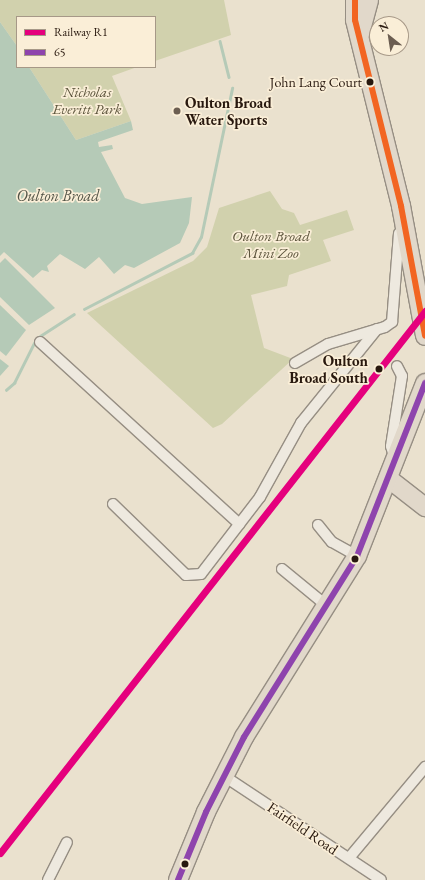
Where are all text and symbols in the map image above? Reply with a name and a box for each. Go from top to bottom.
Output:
legend [16,16,156,68]
north arrow [369,16,409,56]
text: N [376,18,391,35]
text: Railway R1 [54,24,108,40]
text: 65 [54,44,66,60]
place label: John Lang Court [270,74,362,90]
marker: John Lang Court [365,77,375,87]
park label: Nicholas Everitt Park [52,82,122,117]
place label: Oulton Broad Water Sports [185,93,272,128]
marker: Oulton Broad Water Sports [172,106,182,116]
water label: Oulton Broad [16,186,100,206]
park label: Oulton Broad Mini Zoo [232,226,310,261]
place label: Oulton Broad South [289,351,368,386]
marker: Oulton Broad South [372,362,386,376]
unlabelled marker [350,554,360,564]
street label: Fairfield Road [264,798,342,858]
unlabelled marker [180,859,190,869]

